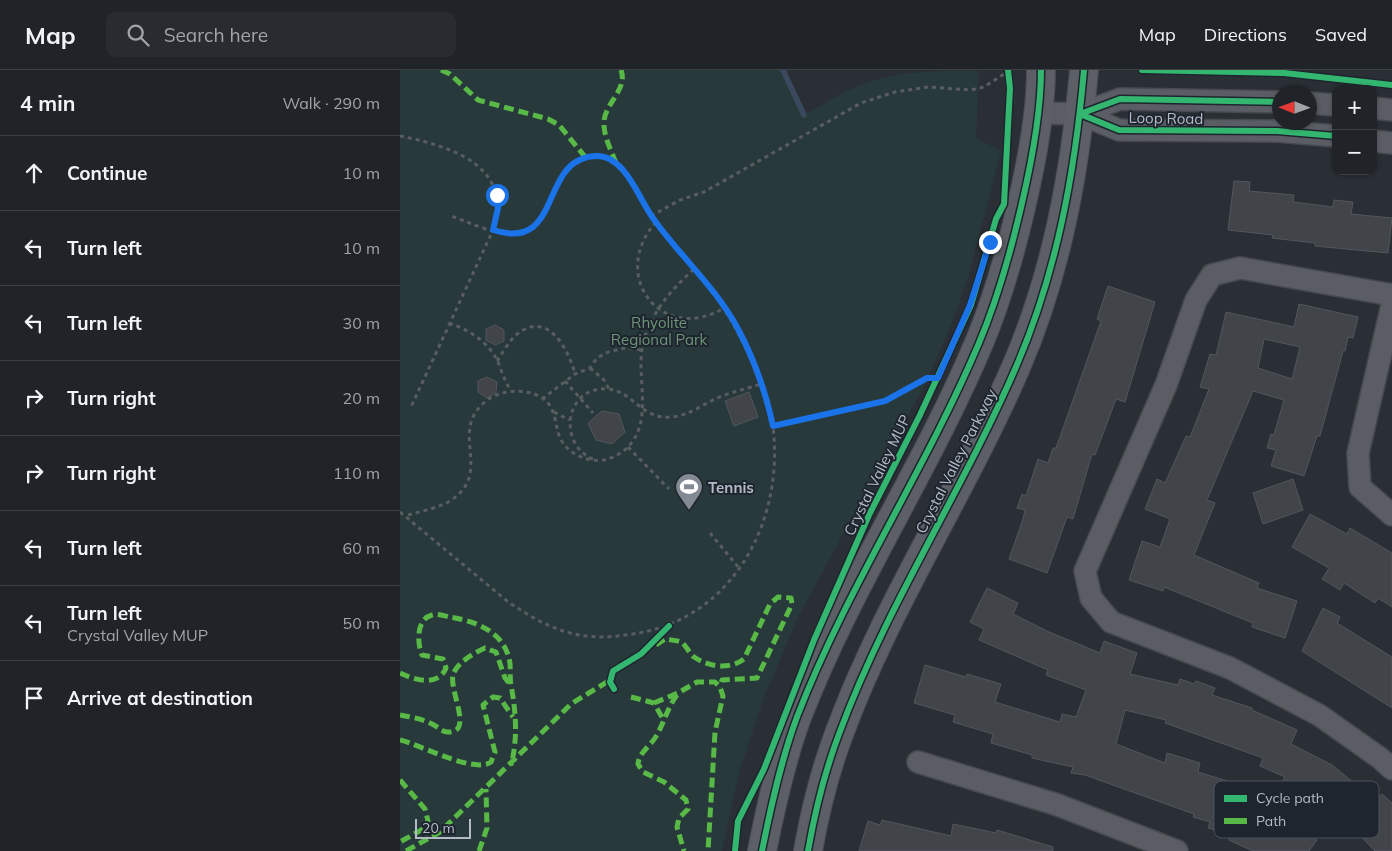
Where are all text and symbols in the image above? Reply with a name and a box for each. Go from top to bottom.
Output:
search box [106,12,456,57]
text: Map [25,20,76,50]
icon: search [124,21,152,49]
text: Search here [164,23,268,47]
text: Map [1139,23,1176,46]
text: Directions [1204,23,1287,46]
text: Saved [1315,23,1367,46]
north arrow [1272,85,1317,130]
map controls [1332,85,1377,175]
button: + [1332,85,1377,130]
text: 4 min [20,90,75,116]
text: Walk · 290 m [282,93,380,113]
street label: Loop Road [1128,108,1204,128]
button: − [1332,130,1377,175]
icon: ahead [20,159,48,187]
text: Continue [67,161,147,185]
text: 10 m [343,163,380,183]
route start [486,184,509,207]
route end [979,231,1002,254]
icon: left [20,234,48,262]
text: Turn left [67,236,142,260]
text: 10 m [343,238,380,258]
icon: left [20,309,48,337]
text: Turn left [67,311,142,335]
text: 30 m [343,313,380,333]
park label: Rhyolite Regional Park [611,313,707,349]
icon: right [20,384,48,412]
street label: Crystal Valley Parkway [911,385,1001,537]
text: Turn right [67,386,156,410]
text: 20 m [343,388,380,408]
street label: Crystal Valley MUP [839,411,915,539]
icon: right [20,459,48,487]
text: Turn right [67,461,156,485]
text: 110 m [333,463,380,483]
sports icon: Tennis [674,472,704,511]
place label: Tennis [708,478,754,497]
icon: left [20,534,48,562]
text: Turn left [67,536,142,560]
text: 60 m [343,538,380,558]
text: Turn left [67,601,142,625]
icon: left [20,609,48,637]
text: 50 m [343,613,380,633]
text: Crystal Valley MUP [67,625,208,645]
icon: arrive [20,684,48,712]
text: Arrive at destination [67,686,253,710]
legend [1214,781,1379,838]
text: Cycle path [1256,789,1324,807]
text: Path [1256,812,1286,830]
scale bar [415,816,471,839]
text: 20 m [422,819,455,837]

